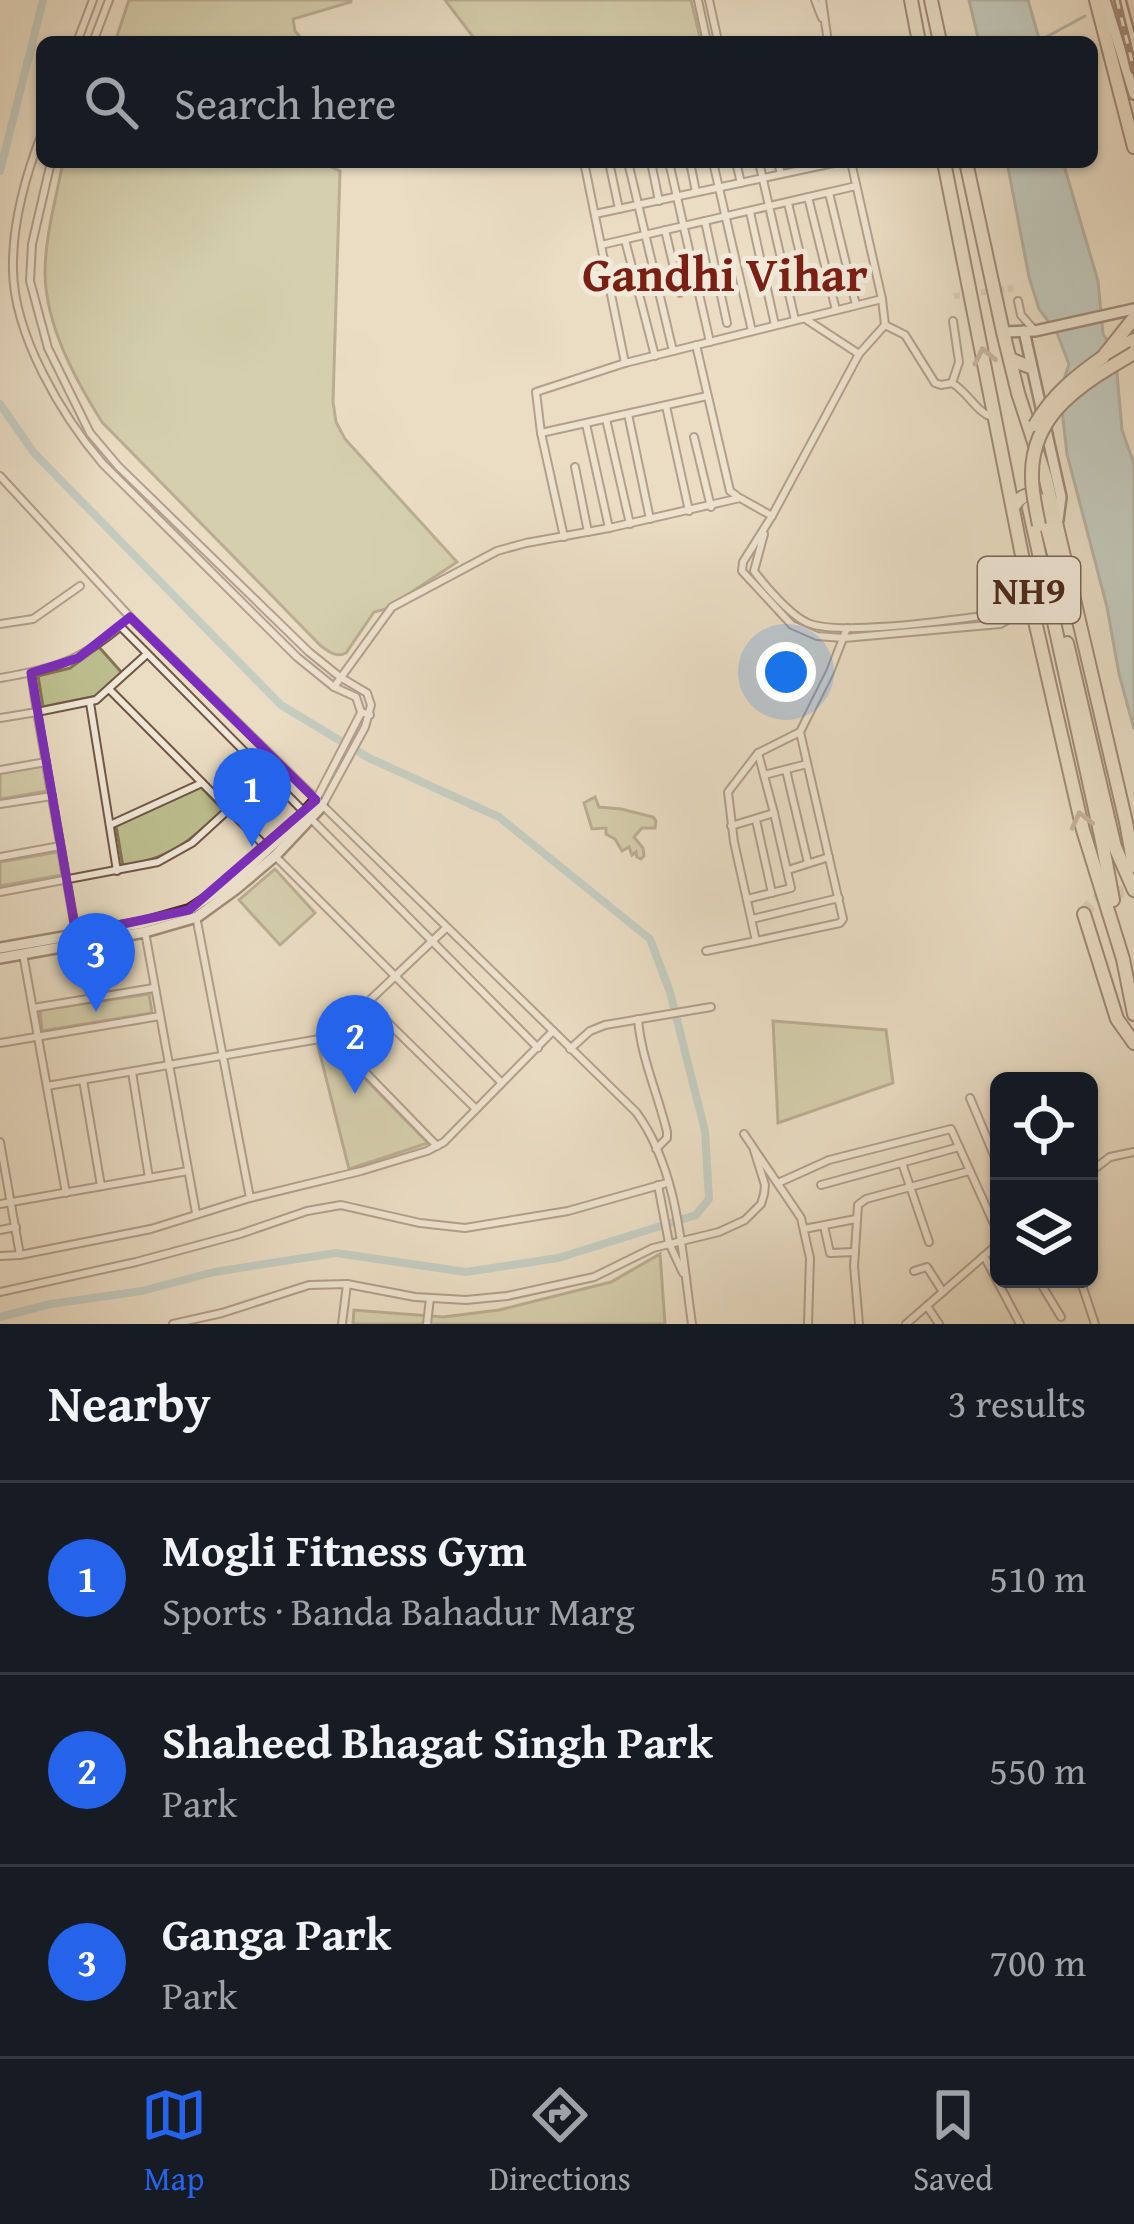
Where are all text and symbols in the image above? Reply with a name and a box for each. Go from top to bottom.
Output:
search box [36,36,1098,168]
icon: search [78,69,144,135]
text: Search here [174,70,396,135]
district label: Gandhi Vihar [582,238,868,309]
one-way arrow [972,347,997,367]
road number: NH9 [978,557,1080,623]
your location [756,642,816,702]
pin: 1 [213,748,291,847]
one-way arrow [1070,810,1095,831]
pin: 3 [57,913,135,1012]
pin: 2 [316,995,394,1094]
map controls [990,1072,1098,1288]
button: locate [990,1072,1098,1180]
button: layers [990,1180,1098,1288]
text: Nearby [48,1365,211,1440]
text: 3 results [948,1374,1086,1431]
text: Mogli Fitness Gym [162,1517,527,1582]
text: 1 [77,1549,97,1606]
text: 510 m [989,1549,1086,1606]
text: Sports · Banda Bahadur Marg [162,1582,635,1639]
text: Shaheed Bhagat Singh Park [162,1709,713,1774]
text: 2 [77,1741,97,1798]
text: 550 m [989,1741,1086,1798]
text: Park [162,1774,237,1831]
text: Ganga Park [162,1901,391,1966]
text: 3 [77,1933,97,1990]
text: 700 m [989,1933,1086,1990]
text: Park [162,1966,237,2023]
tab: Map [141,2082,207,2202]
tab: Directions [489,2082,631,2202]
tab: Saved [913,2082,993,2202]

